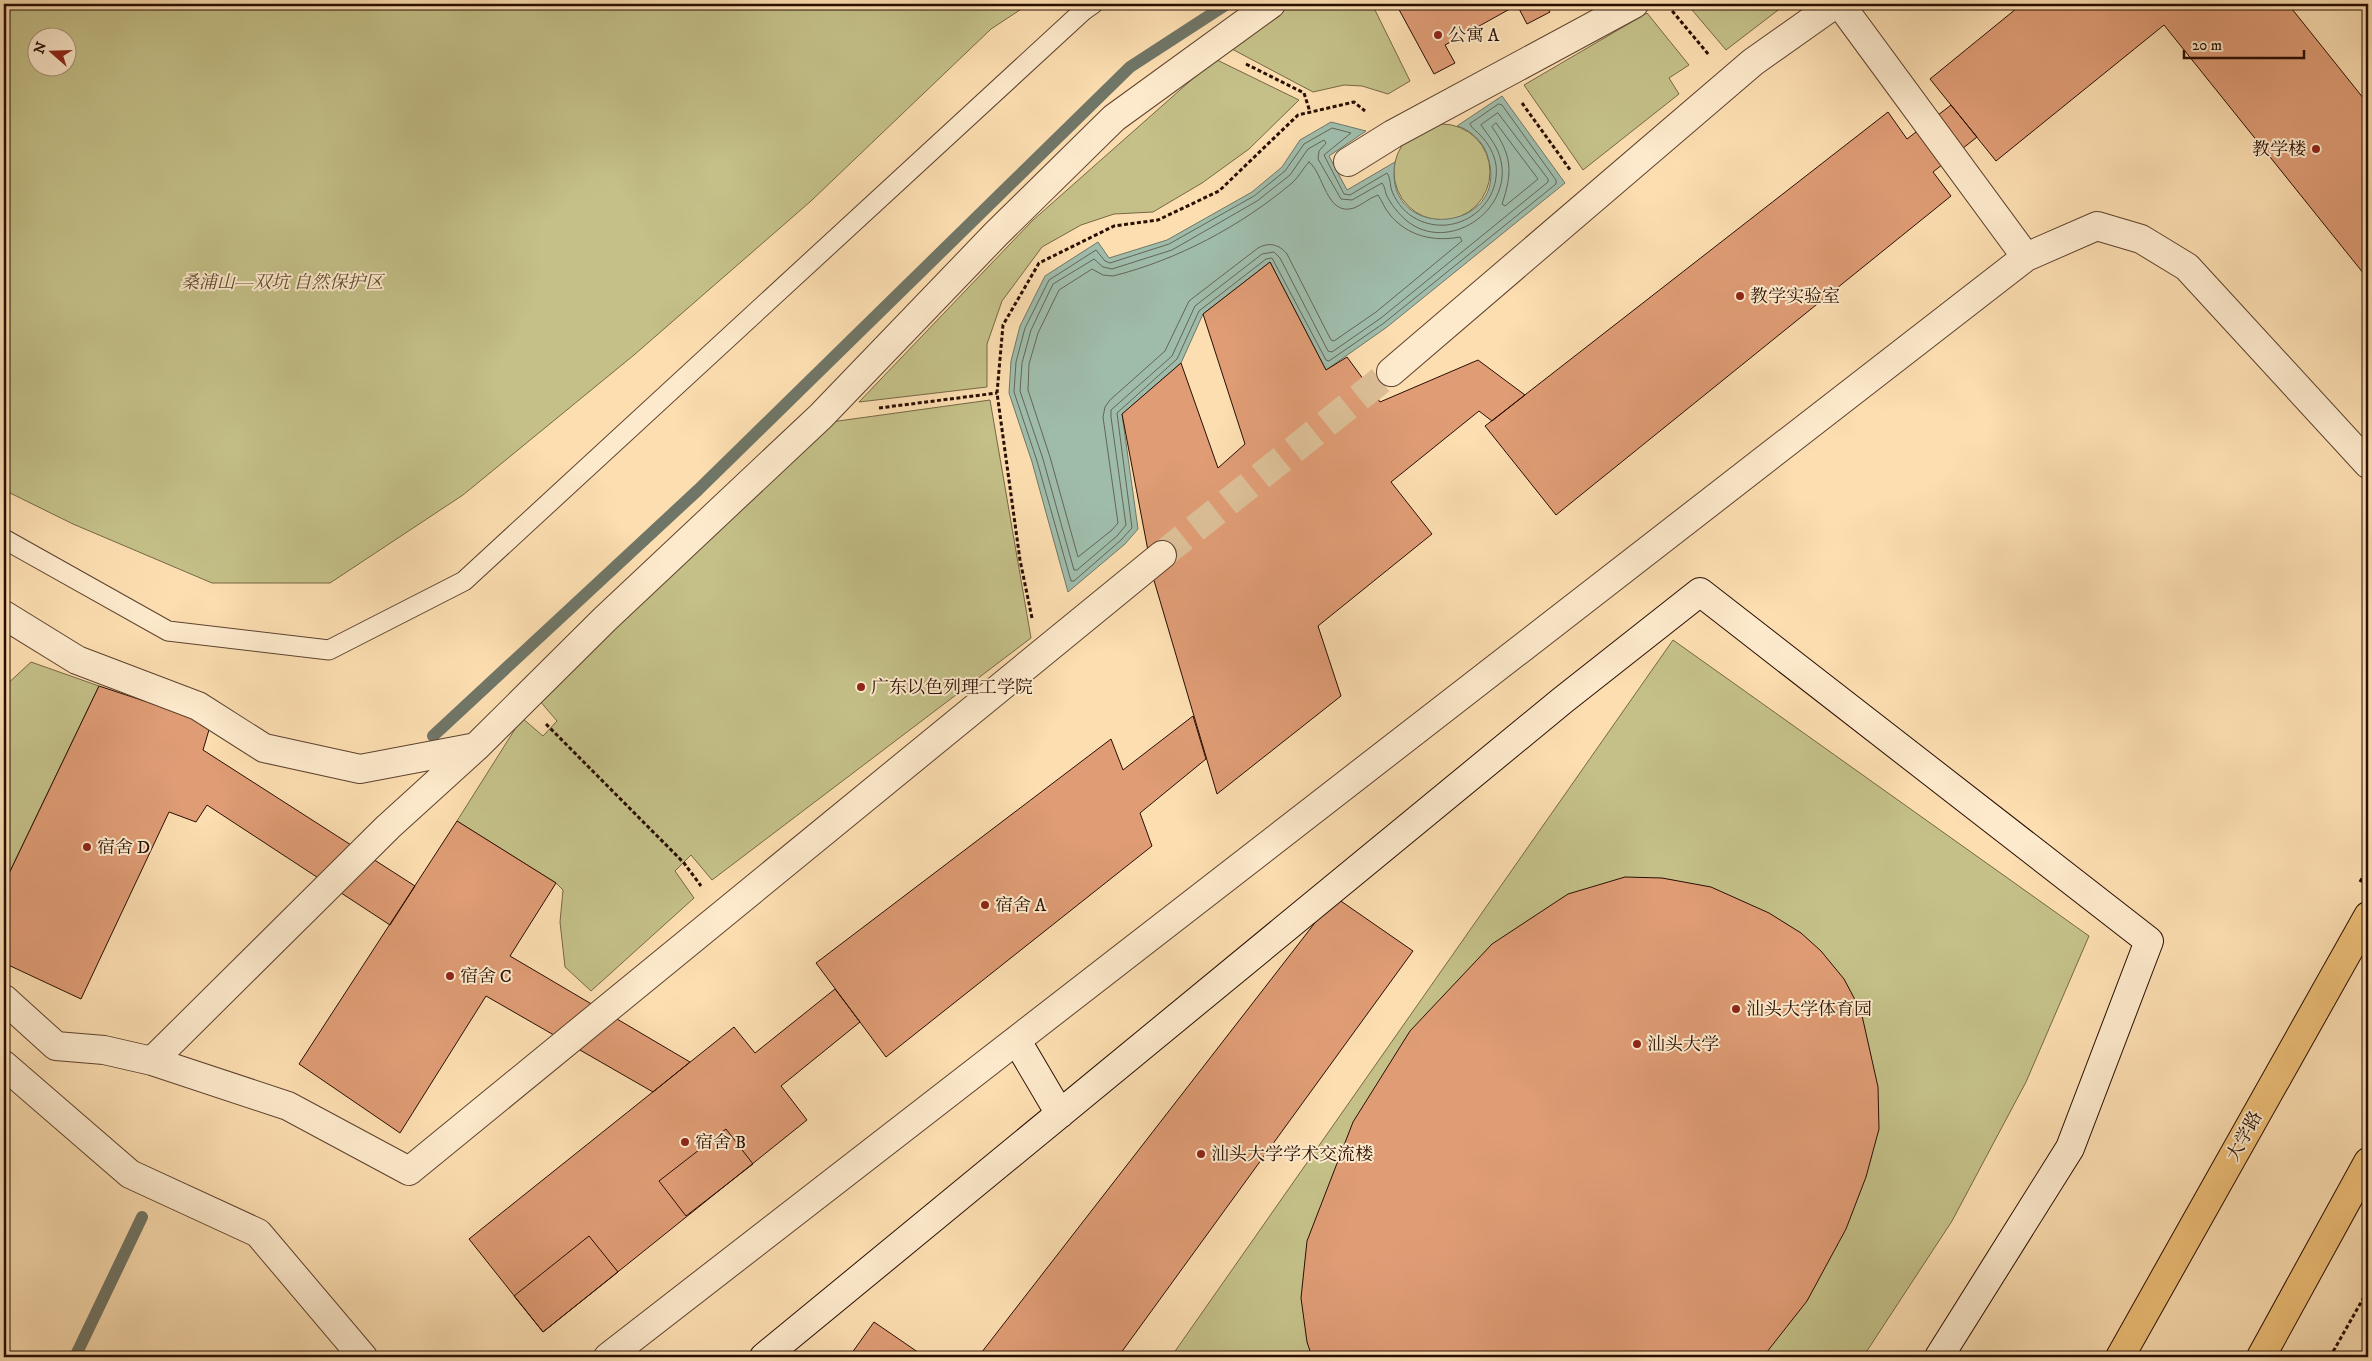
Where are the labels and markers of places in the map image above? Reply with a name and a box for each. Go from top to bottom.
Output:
place label: 公寓 A [1448,25,1500,47]
marker: 公寓 A [1432,29,1444,41]
place label: 教学楼 [2252,139,2306,161]
marker: 教学楼 [2310,143,2322,155]
place label: 教学实验室 [1750,286,1840,308]
marker: 教学实验室 [1734,290,1746,302]
place label: 广东以色列理工学院 [871,677,1033,699]
marker: 广东以色列理工学院 [855,681,867,693]
place label: 宿舍 D [97,837,150,859]
marker: 宿舍 D [81,841,93,853]
place label: 宿舍 A [995,895,1047,917]
marker: 宿舍 A [979,899,991,911]
place label: 宿舍 C [460,966,512,988]
marker: 宿舍 C [444,970,456,982]
place label: 汕头大学体育园 [1746,999,1872,1021]
marker: 汕头大学体育园 [1730,1003,1742,1015]
place label: 汕头大学 [1647,1034,1719,1056]
marker: 汕头大学 [1631,1038,1643,1050]
place label: 宿舍 B [695,1132,746,1154]
marker: 宿舍 B [679,1136,691,1148]
place label: 汕头大学学术交流楼 [1211,1144,1373,1166]
marker: 汕头大学学术交流楼 [1195,1148,1207,1160]

